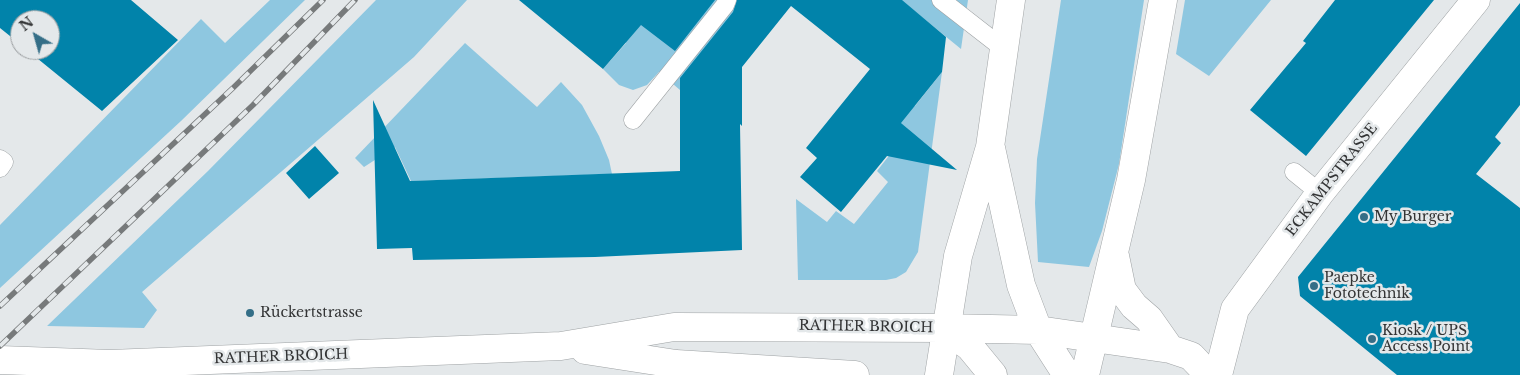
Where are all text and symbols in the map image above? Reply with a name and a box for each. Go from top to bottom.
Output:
north arrow [10,10,60,60]
text: N [16,13,37,35]
street label: ECKAMPSTRASSE [1283,120,1381,240]
place label: My Burger [1374,209,1452,225]
marker: My Burger [1358,211,1370,223]
place label: Paepke Fototechnik [1324,270,1410,302]
marker: Paepke Fototechnik [1308,280,1320,292]
place label: Rückertstrasse [260,305,363,321]
marker: Rückertstrasse [244,307,256,319]
street label: RATHER BROICH [799,317,933,337]
place label: Kiosk / UPS Access Point [1382,323,1470,356]
marker: Kiosk / UPS Access Point [1366,333,1378,345]
street label: RATHER BROICH [213,346,349,368]

